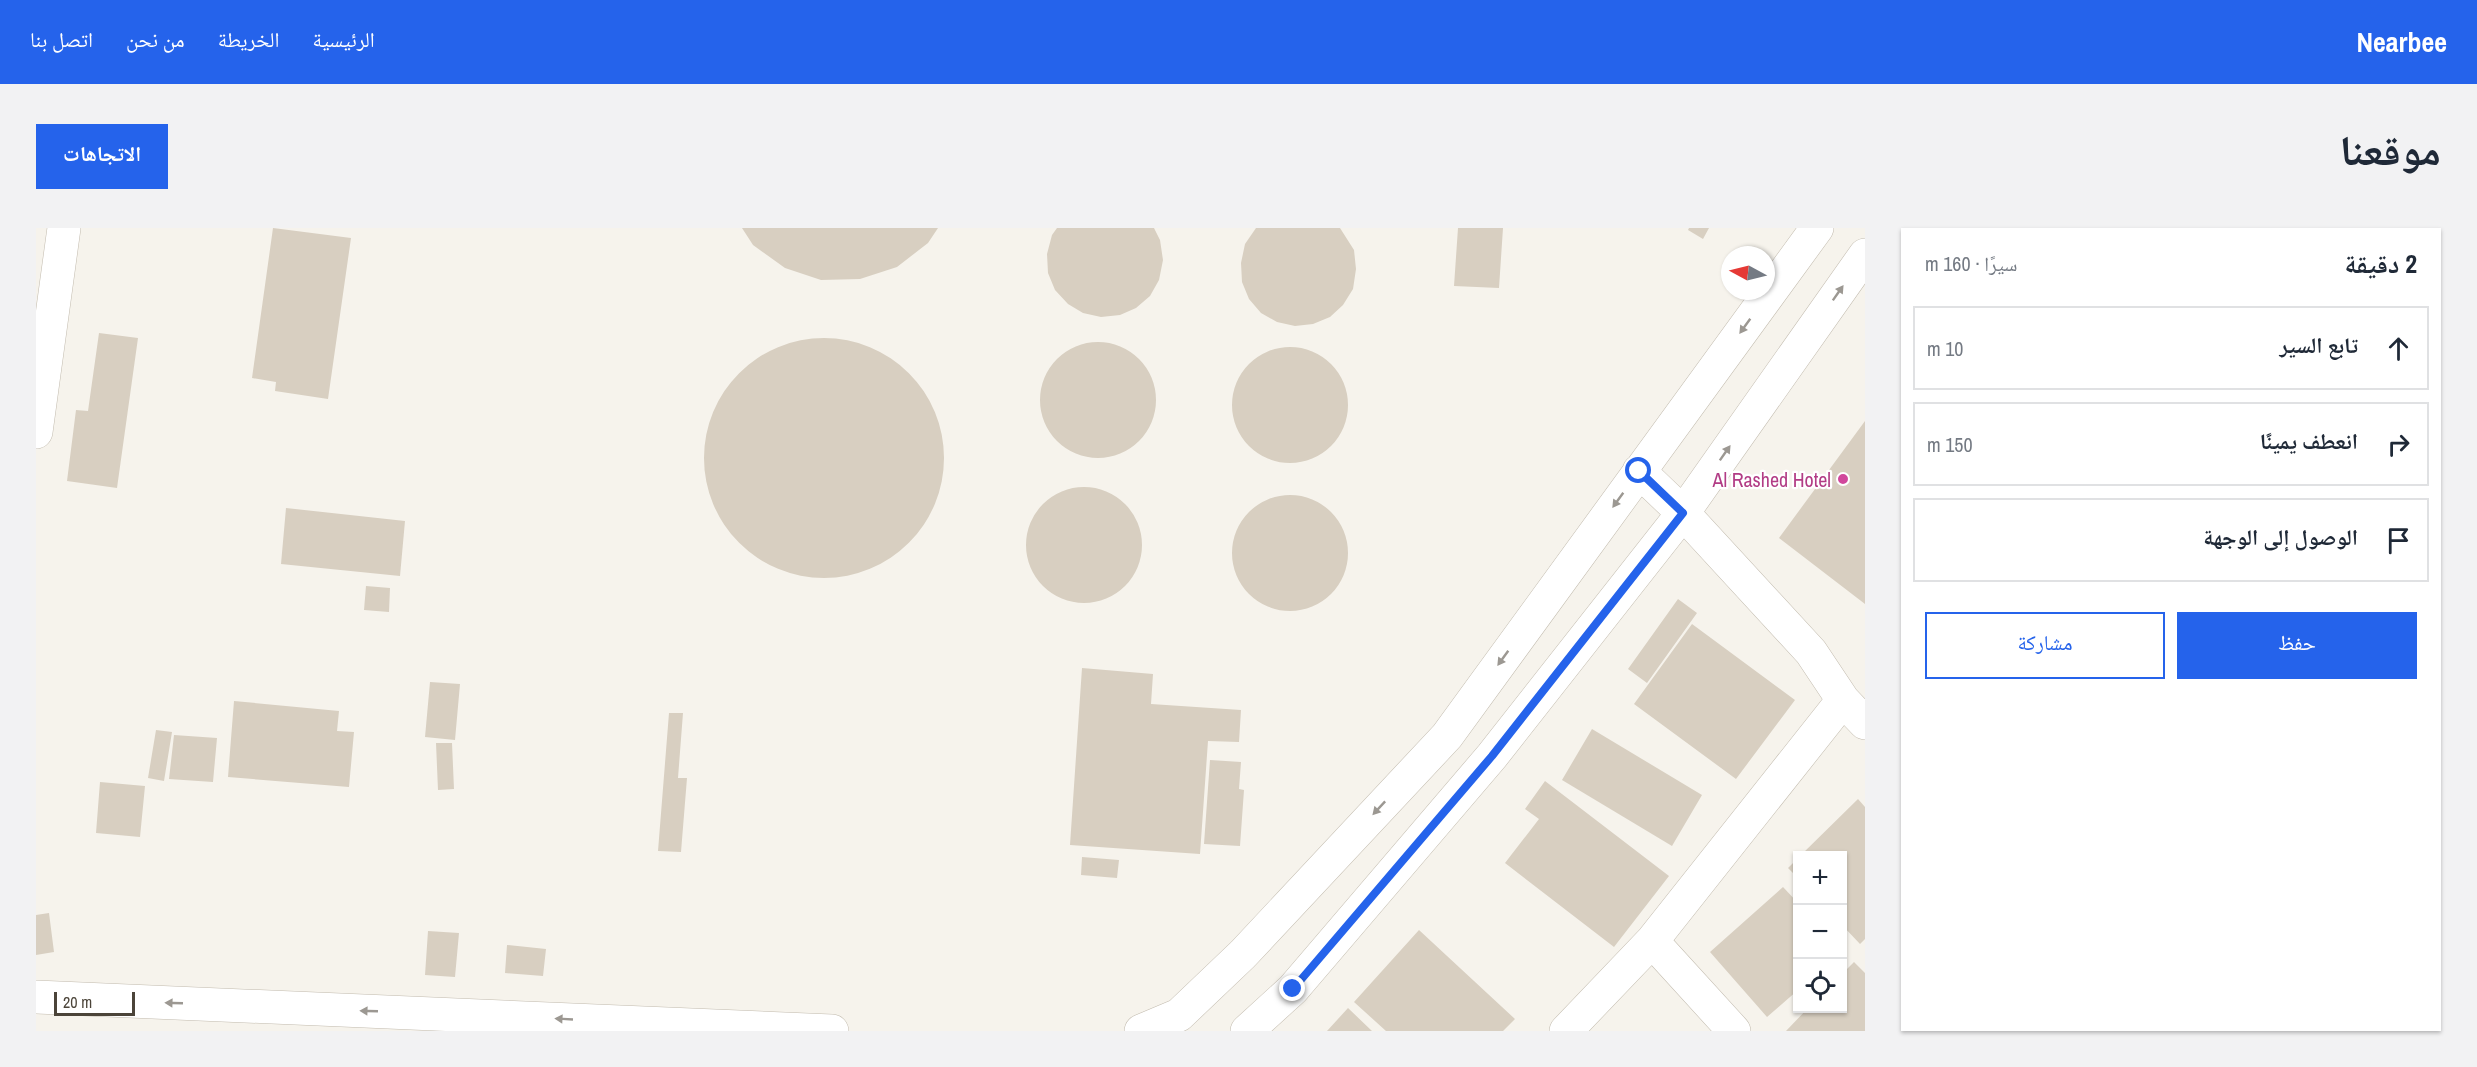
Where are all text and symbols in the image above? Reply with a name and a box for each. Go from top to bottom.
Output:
text: Nearbee [2356,23,2447,61]
text: اتصل بنا [30,25,93,54]
text: من نحن [126,25,185,54]
text: الخريطة [218,25,280,54]
text: الرئيسية [313,25,375,54]
text: موقعنا [2340,122,2441,178]
button: الاتجاهات [36,124,168,189]
north arrow [1721,246,1775,300]
text: 2 دقيقة [2345,246,2417,281]
text: سيرًا · 160 m [1925,250,2018,277]
one-way arrow [1832,286,1844,302]
one-way arrow [1740,319,1752,334]
text: تابع السير [2280,330,2358,360]
icon: ahead [2382,332,2415,365]
text: 10 m [1927,335,1963,362]
text: انعطف يمينًا [2260,426,2358,456]
icon: right [2382,428,2415,461]
text: 150 m [1927,431,1973,458]
one-way arrow [1719,445,1731,461]
route start [1625,457,1651,483]
place label: Al Rashed Hotel [1712,466,1831,493]
marker: Al Rashed Hotel [1836,472,1850,486]
one-way arrow [1612,492,1624,508]
text: الوصول إلى الوجهة [2203,522,2358,552]
icon: arrive [2382,524,2415,557]
button: مشاركة [1925,612,2165,679]
button: حفظ [2177,612,2417,679]
one-way arrow [1498,651,1510,666]
one-way arrow [1373,801,1387,815]
map controls [1793,851,1847,1013]
button: + [1793,851,1847,905]
button: − [1793,905,1847,959]
button: locate [1793,959,1847,1013]
route end [1279,975,1305,1001]
scale bar [54,989,135,1016]
text: 20 m [63,991,92,1013]
one-way arrow [165,998,184,1007]
one-way arrow [360,1006,379,1015]
one-way arrow [554,1015,573,1024]

